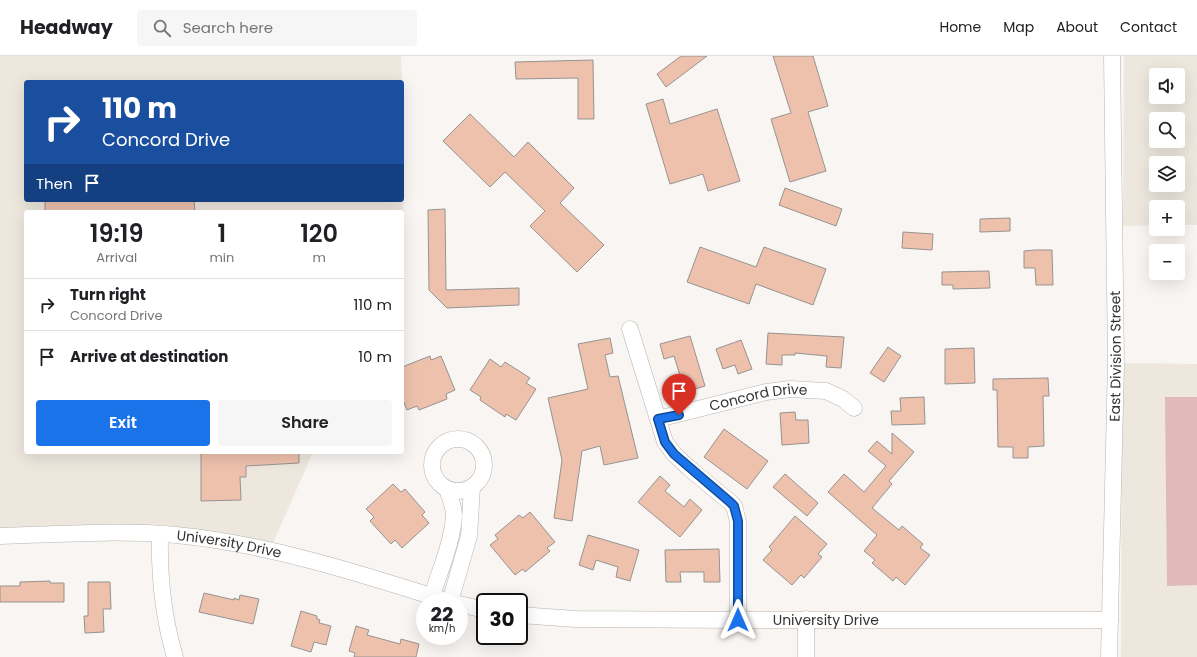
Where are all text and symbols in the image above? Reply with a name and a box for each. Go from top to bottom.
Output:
search box [137,10,417,46]
text: Headway [20,14,113,41]
icon: search [151,17,173,39]
text: Search here [183,17,273,38]
text: Home [939,17,981,37]
text: Map [1003,17,1034,37]
text: About [1056,17,1098,37]
text: Contact [1120,17,1177,37]
map controls [1149,68,1185,280]
button: sound [1149,68,1185,104]
text: 110 m [102,89,177,128]
icon: right [36,96,88,148]
button: search [1149,112,1185,148]
text: Concord Drive [102,127,230,152]
button: layers [1149,156,1185,192]
icon: arrive [81,172,103,194]
text: Then [36,173,73,194]
button: + [1149,200,1185,236]
text: 19:19 [90,217,144,250]
text: 1 [218,217,226,250]
text: 120 [300,217,338,250]
button: − [1149,244,1185,280]
text: Arrival [96,248,137,267]
text: min [209,248,234,267]
text: m [312,248,326,267]
text: Turn right [70,284,146,305]
street label: East Division Street [1105,290,1126,422]
icon: right [36,294,58,316]
text: 110 m [354,294,392,315]
text: Concord Drive [70,306,163,325]
icon: arrive [36,346,58,368]
text: Arrive at destination [70,346,228,367]
text: 10 m [358,346,392,367]
pin [662,374,696,415]
street label: Concord Drive [707,379,808,416]
icon: arrive [668,380,690,402]
button: Exit [36,400,210,446]
button: Share [218,400,392,446]
street label: University Drive [176,525,284,563]
speed limit sign: 30 [476,593,528,645]
position arrow [717,599,759,641]
text: 22 [431,600,453,628]
street label: University Drive [773,610,879,630]
text: km/h [429,621,455,636]

